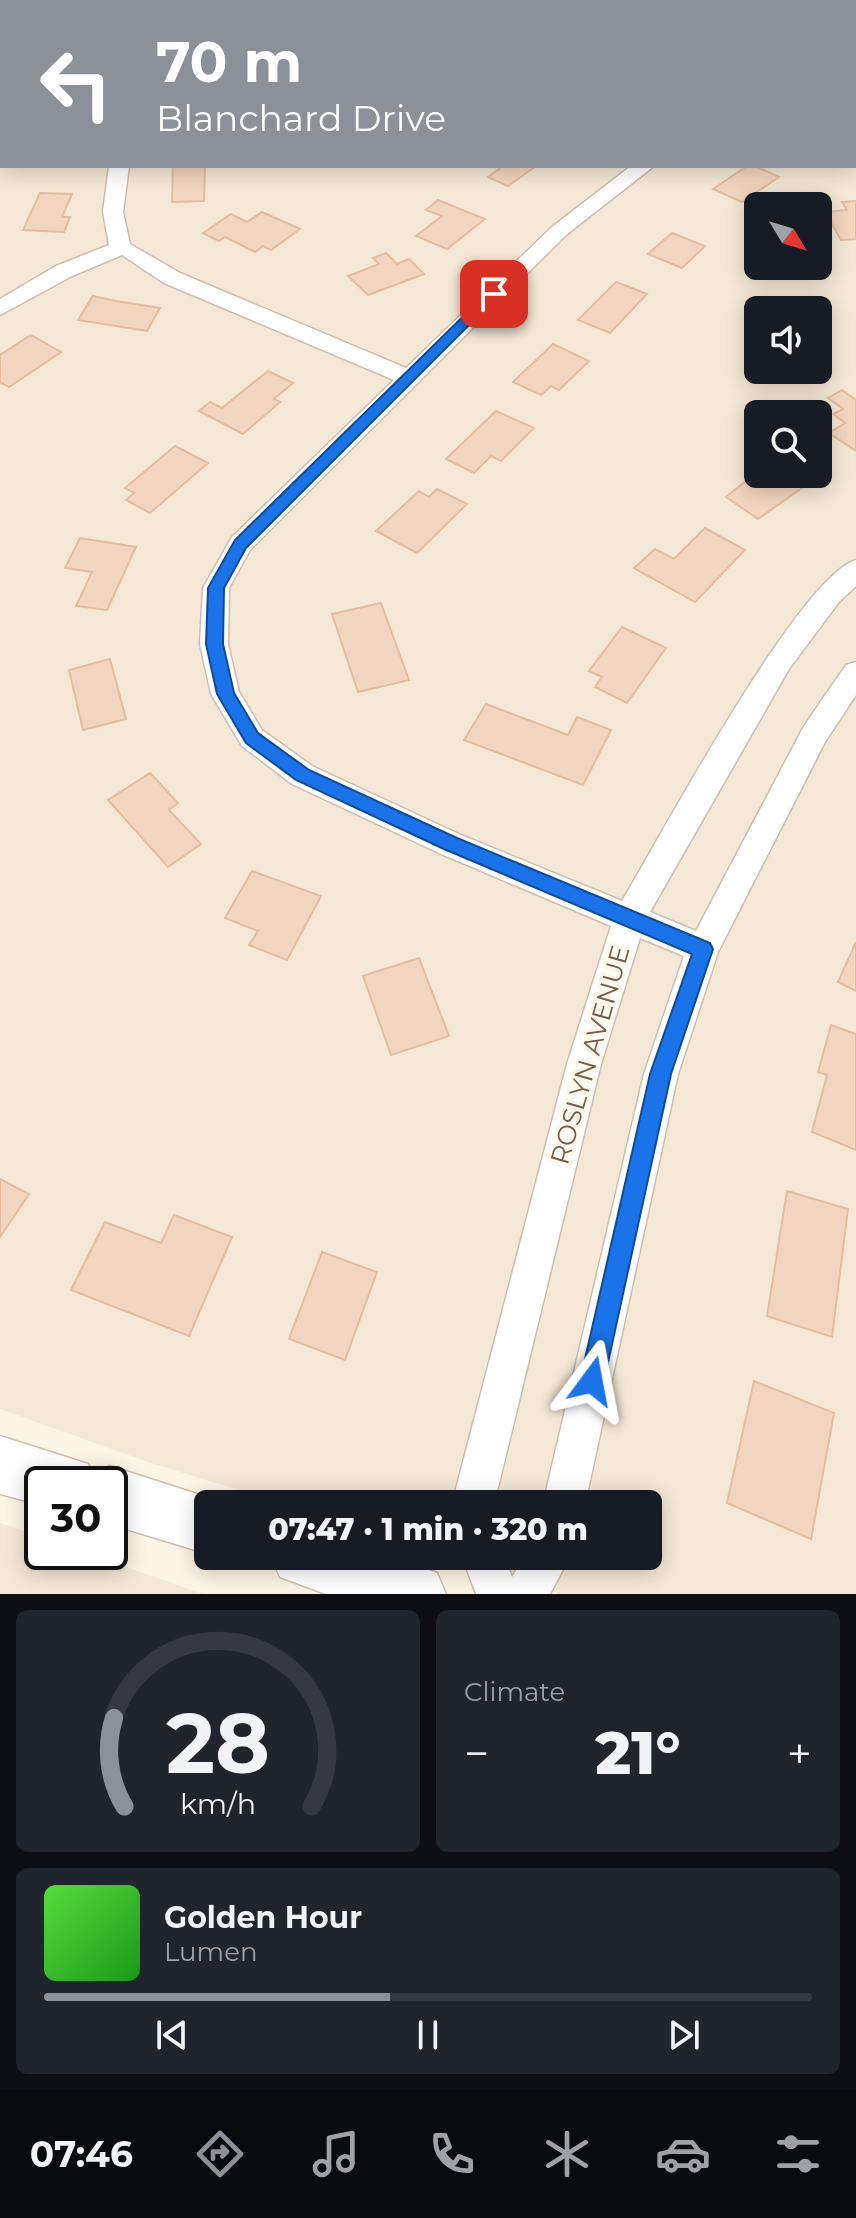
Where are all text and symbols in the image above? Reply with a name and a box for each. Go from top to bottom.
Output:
text: 70 m [156,28,302,96]
icon: left [24,32,128,136]
text: Blanchard Drive [156,96,446,140]
north arrow [744,192,832,280]
map controls [744,192,832,488]
pin [460,260,528,328]
icon: arrive [472,272,516,316]
button: sound [744,296,832,384]
button: search [744,400,832,488]
street label: ROSLYN AVENUE [543,942,637,1168]
position arrow [550,1339,634,1423]
speed limit sign: 30 [24,1466,128,1570]
text: 07:47 · 1 min · 320 m [268,1511,588,1548]
text: Climate [464,1676,565,1708]
text: 28 [166,1692,270,1794]
text: 21° [595,1716,681,1789]
text: − [464,1726,489,1780]
text: + [787,1726,812,1780]
text: km/h [180,1786,256,1821]
text: Golden Hour [164,1899,362,1936]
text: Lumen [164,1936,257,1968]
icon: previous [150,2013,194,2057]
icon: pause [406,2013,450,2057]
icon: next [662,2013,706,2057]
icon: directions [192,2126,248,2182]
icon: music [308,2126,364,2182]
icon: phone [424,2126,480,2182]
icon: climate [539,2126,595,2182]
icon: car [655,2126,711,2182]
icon: filters [770,2126,826,2182]
text: 07:46 [30,2132,133,2176]

